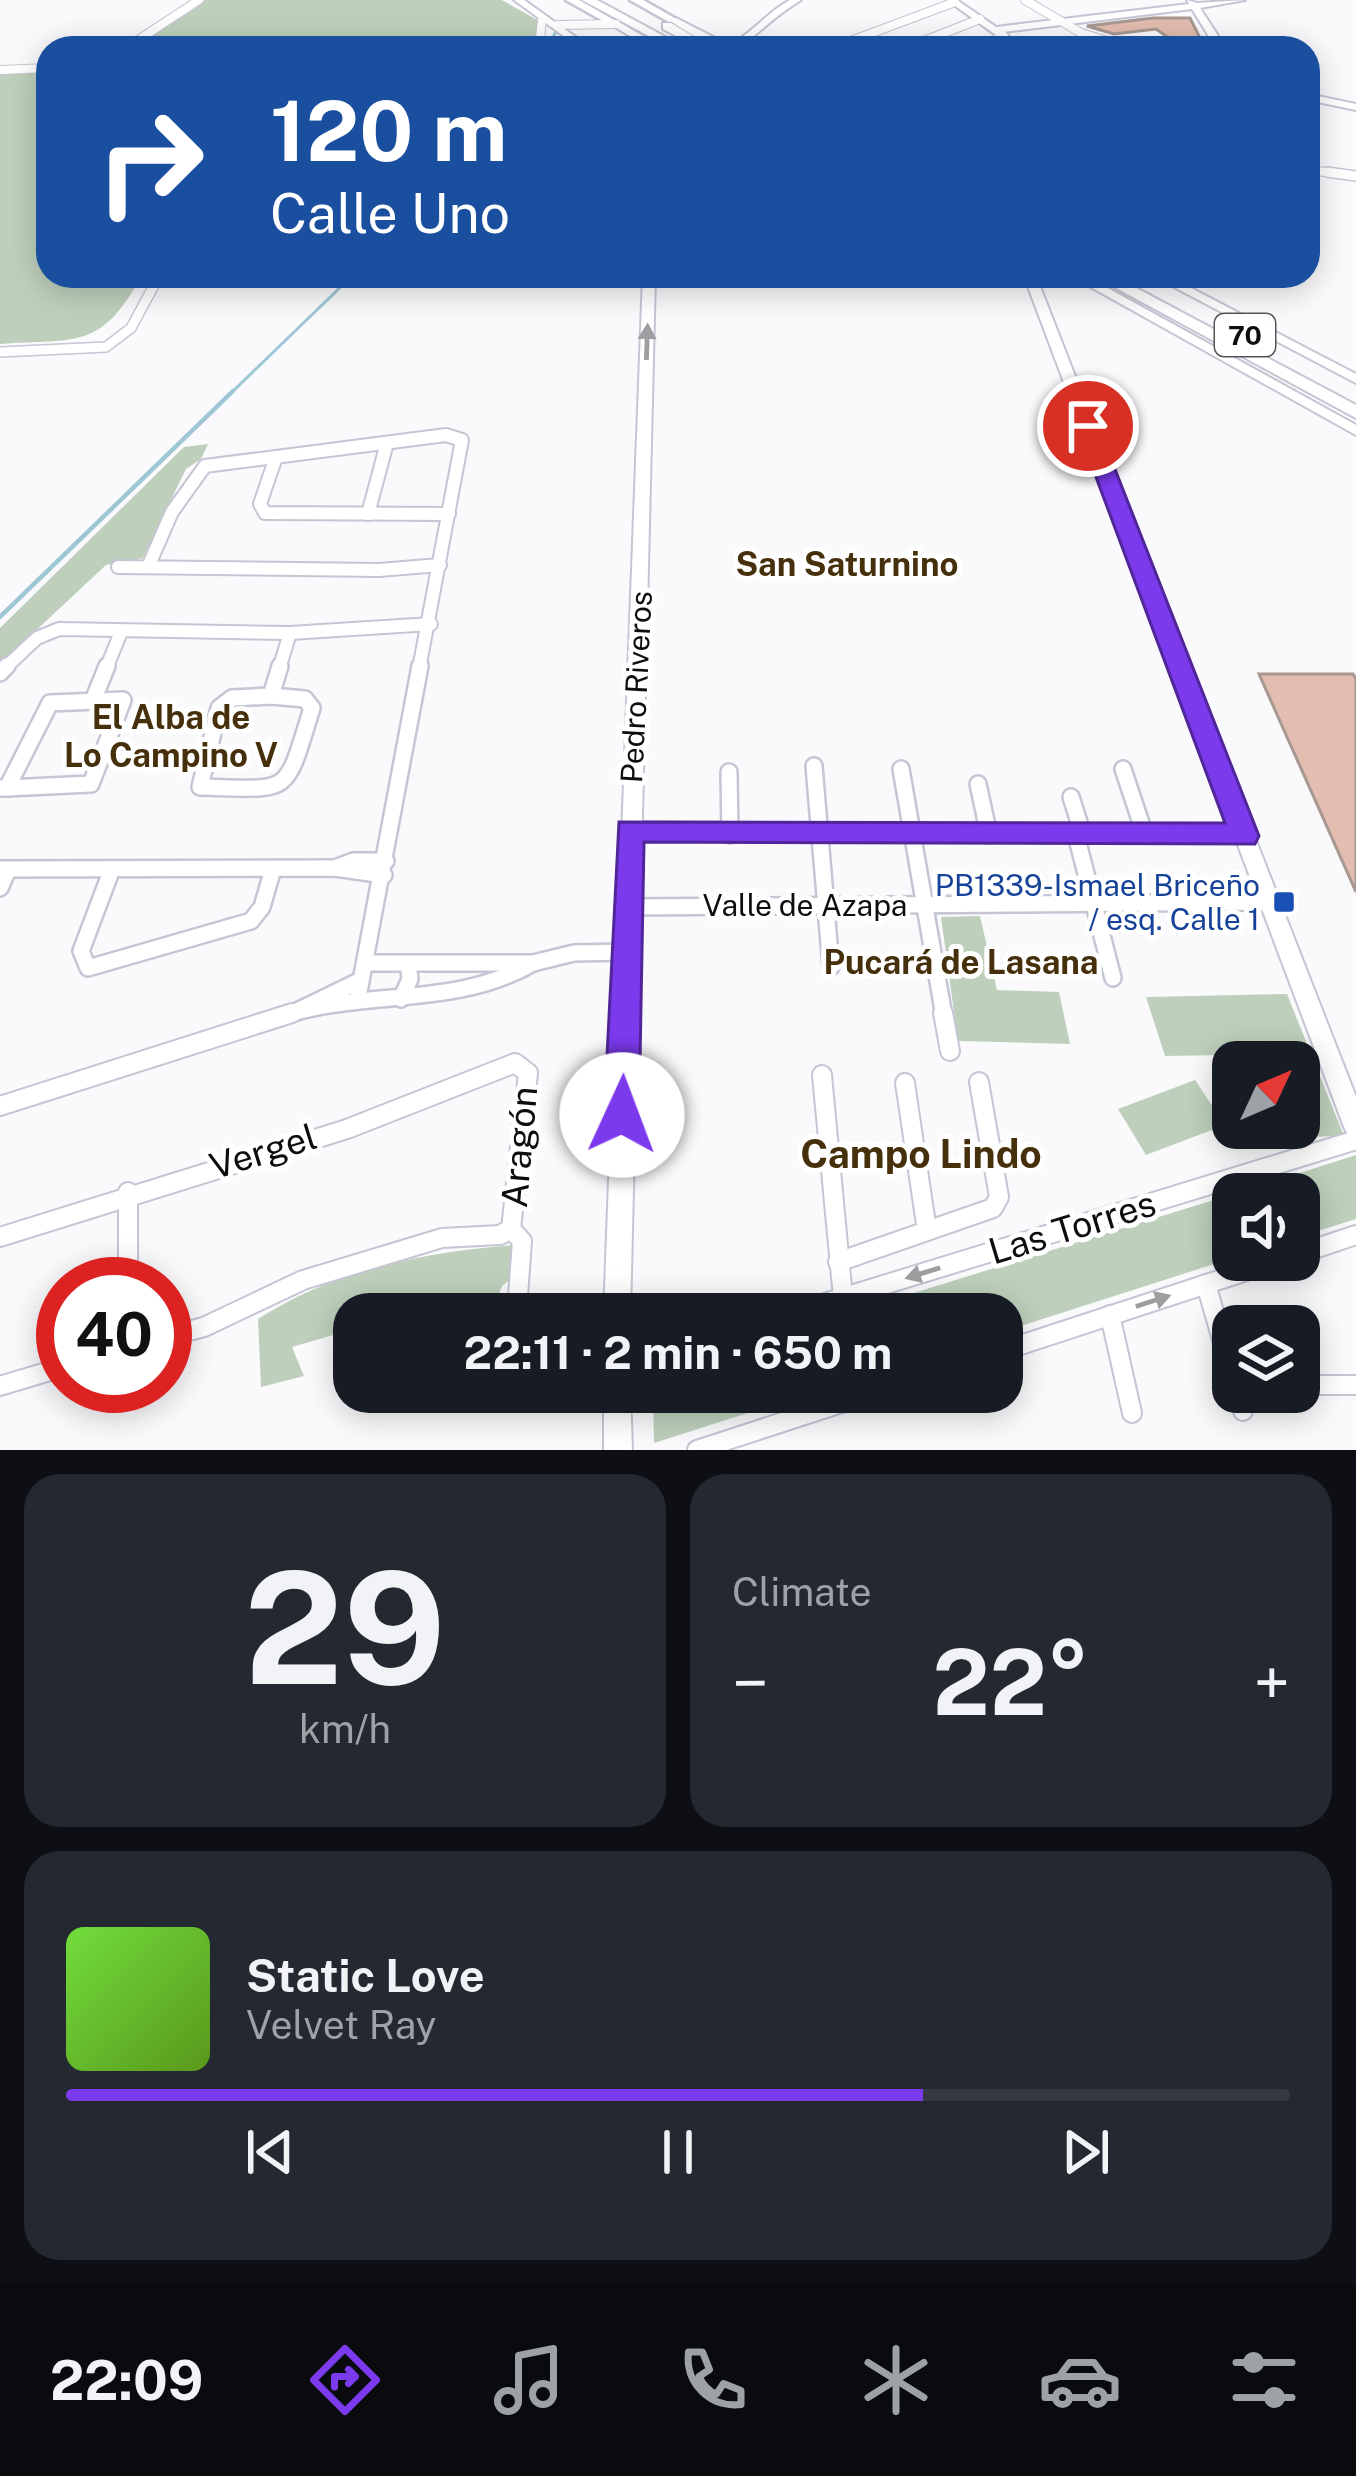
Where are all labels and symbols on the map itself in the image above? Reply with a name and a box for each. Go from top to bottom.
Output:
road number: 70 [1215,314,1275,356]
one-way arrow [637,322,656,360]
pin [1037,375,1139,477]
district label: San Saturnino [736,545,958,583]
street label: Pedro Riveros [613,590,659,784]
district label: El Alba de Lo Campino V [64,698,278,774]
place label: PB1339-Ismael Briceño / esq. Calle 1 [935,867,1260,937]
street label: Valle de Azapa [703,887,907,923]
marker: PB1339-Ismael Briceño / esq. Calle 1 [1271,889,1297,915]
district label: Pucará de Lasana [823,943,1099,981]
north arrow [1212,1041,1320,1149]
position arrow [559,1052,685,1178]
street label: Aragón [493,1084,545,1210]
street label: Vergel [204,1115,322,1187]
district label: Campo Lindo [800,1131,1042,1177]
street label: Las Torres [983,1182,1161,1272]
speed limit sign: 40 [36,1257,192,1413]
one-way arrow [904,1265,941,1283]
one-way arrow [1135,1291,1172,1310]

